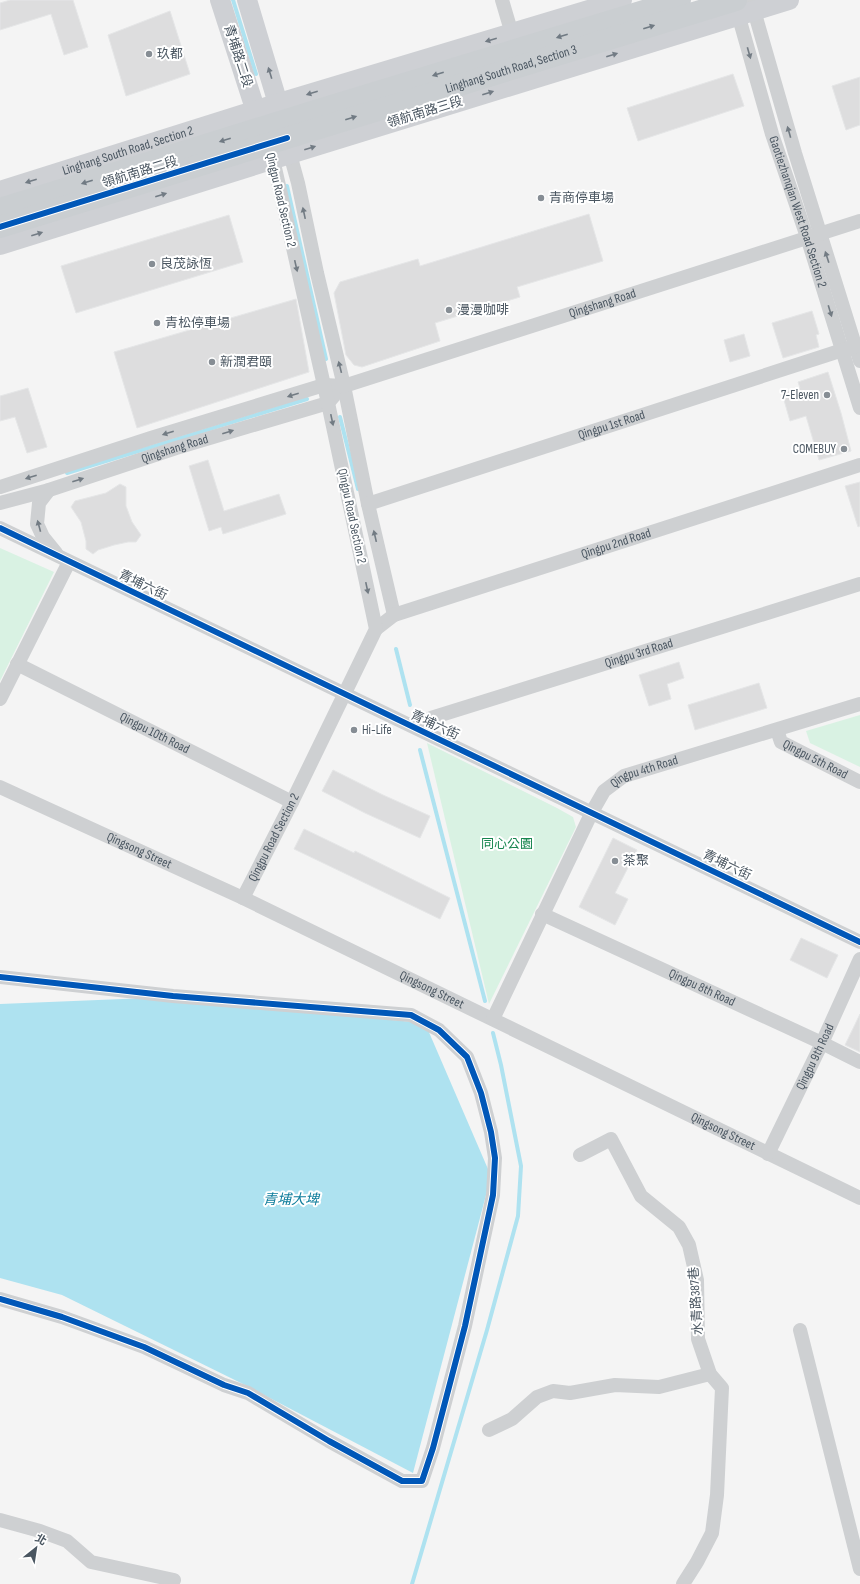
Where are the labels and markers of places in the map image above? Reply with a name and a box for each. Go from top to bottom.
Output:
place label: 玖都 [157,46,183,62]
marker: 玖都 [144,49,154,59]
place label: 青商停車場 [549,190,614,206]
marker: 青商停車場 [536,193,546,203]
place label: 良茂詠恆 [160,256,212,272]
marker: 良茂詠恆 [147,259,157,269]
place label: 漫漫咖啡 [457,302,509,318]
marker: 漫漫咖啡 [444,305,454,315]
place label: 青松停車場 [165,315,230,331]
marker: 青松停車場 [152,318,162,328]
place label: 新潤君頤 [220,354,272,370]
marker: 新潤君頤 [207,357,217,367]
place label: 7-Eleven [781,387,819,403]
marker: 7-Eleven [822,390,832,400]
place label: COMEBUY [793,441,837,457]
marker: COMEBUY [839,444,849,454]
place label: Hi-Life [362,722,392,738]
marker: Hi-Life [349,725,359,735]
place label: 茶聚 [623,853,649,869]
marker: 茶聚 [610,856,620,866]

